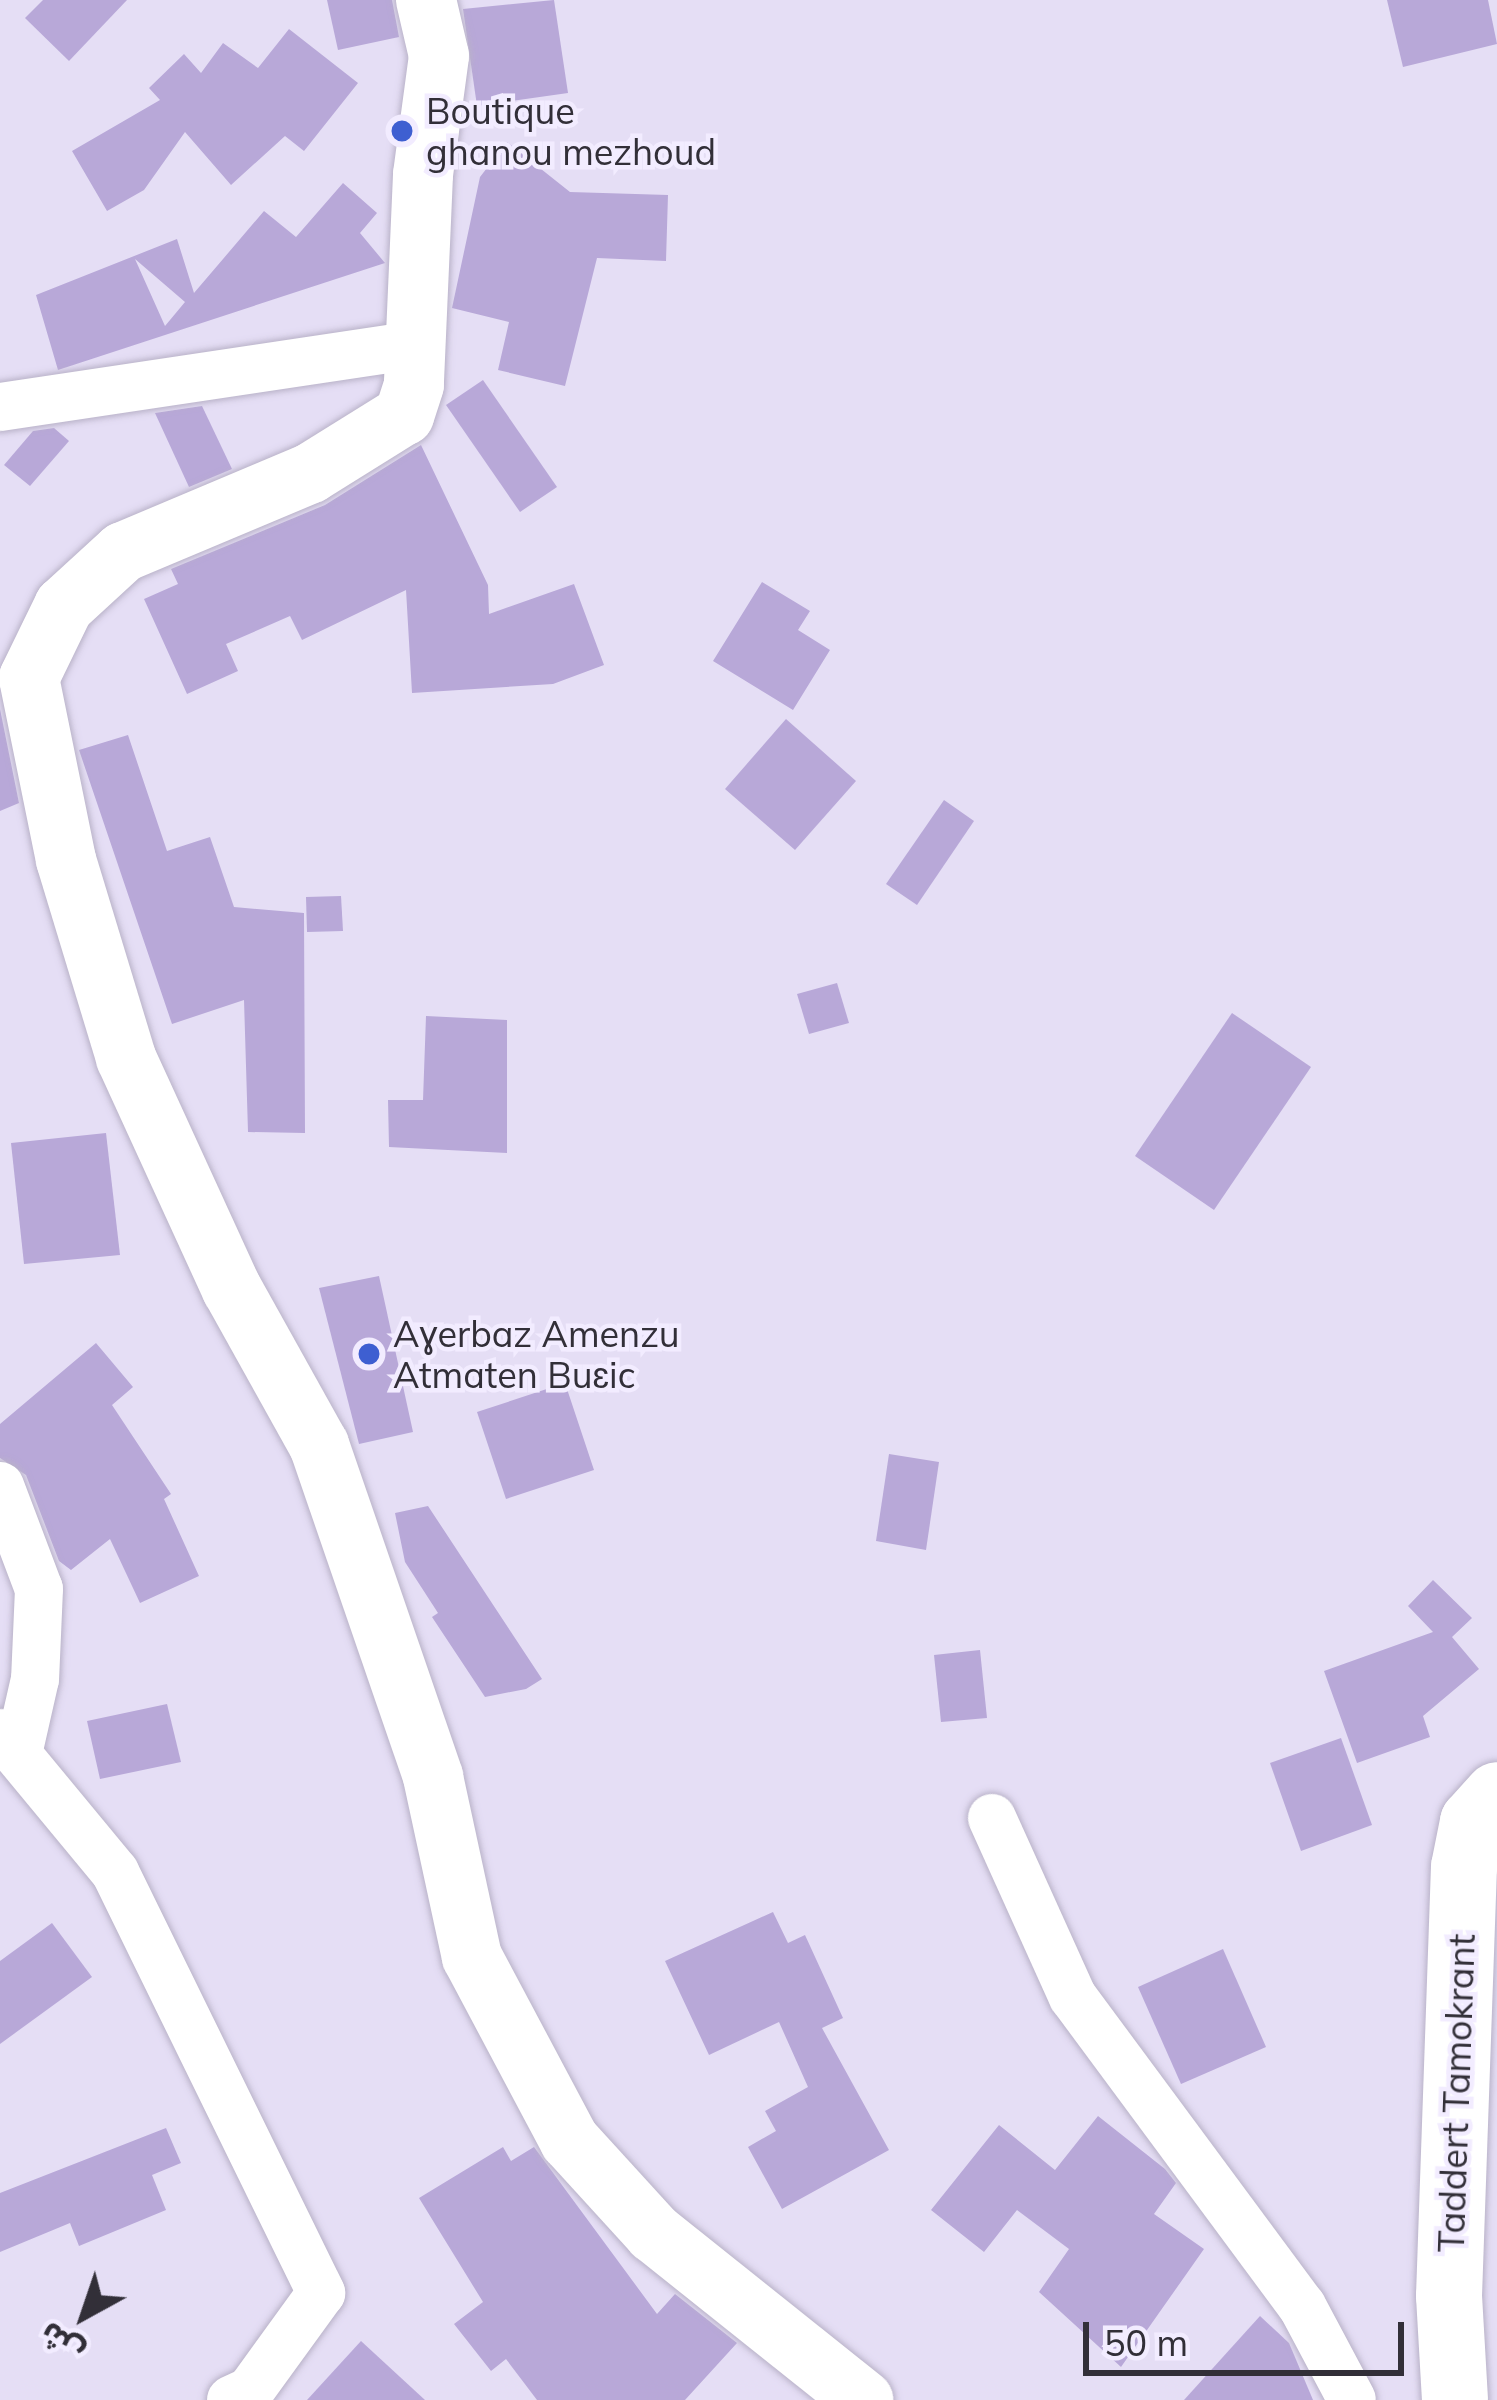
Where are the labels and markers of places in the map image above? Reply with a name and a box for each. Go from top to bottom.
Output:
place label: Boutique ghanou mezhoud [426,88,716,173]
marker: Boutique ghanou mezhoud [389,118,415,144]
place label: Aɣerbaz Amenzu Atmaten Buɛic [393,1311,680,1396]
marker: Aɣerbaz Amenzu Atmaten Buɛic [356,1341,382,1367]

